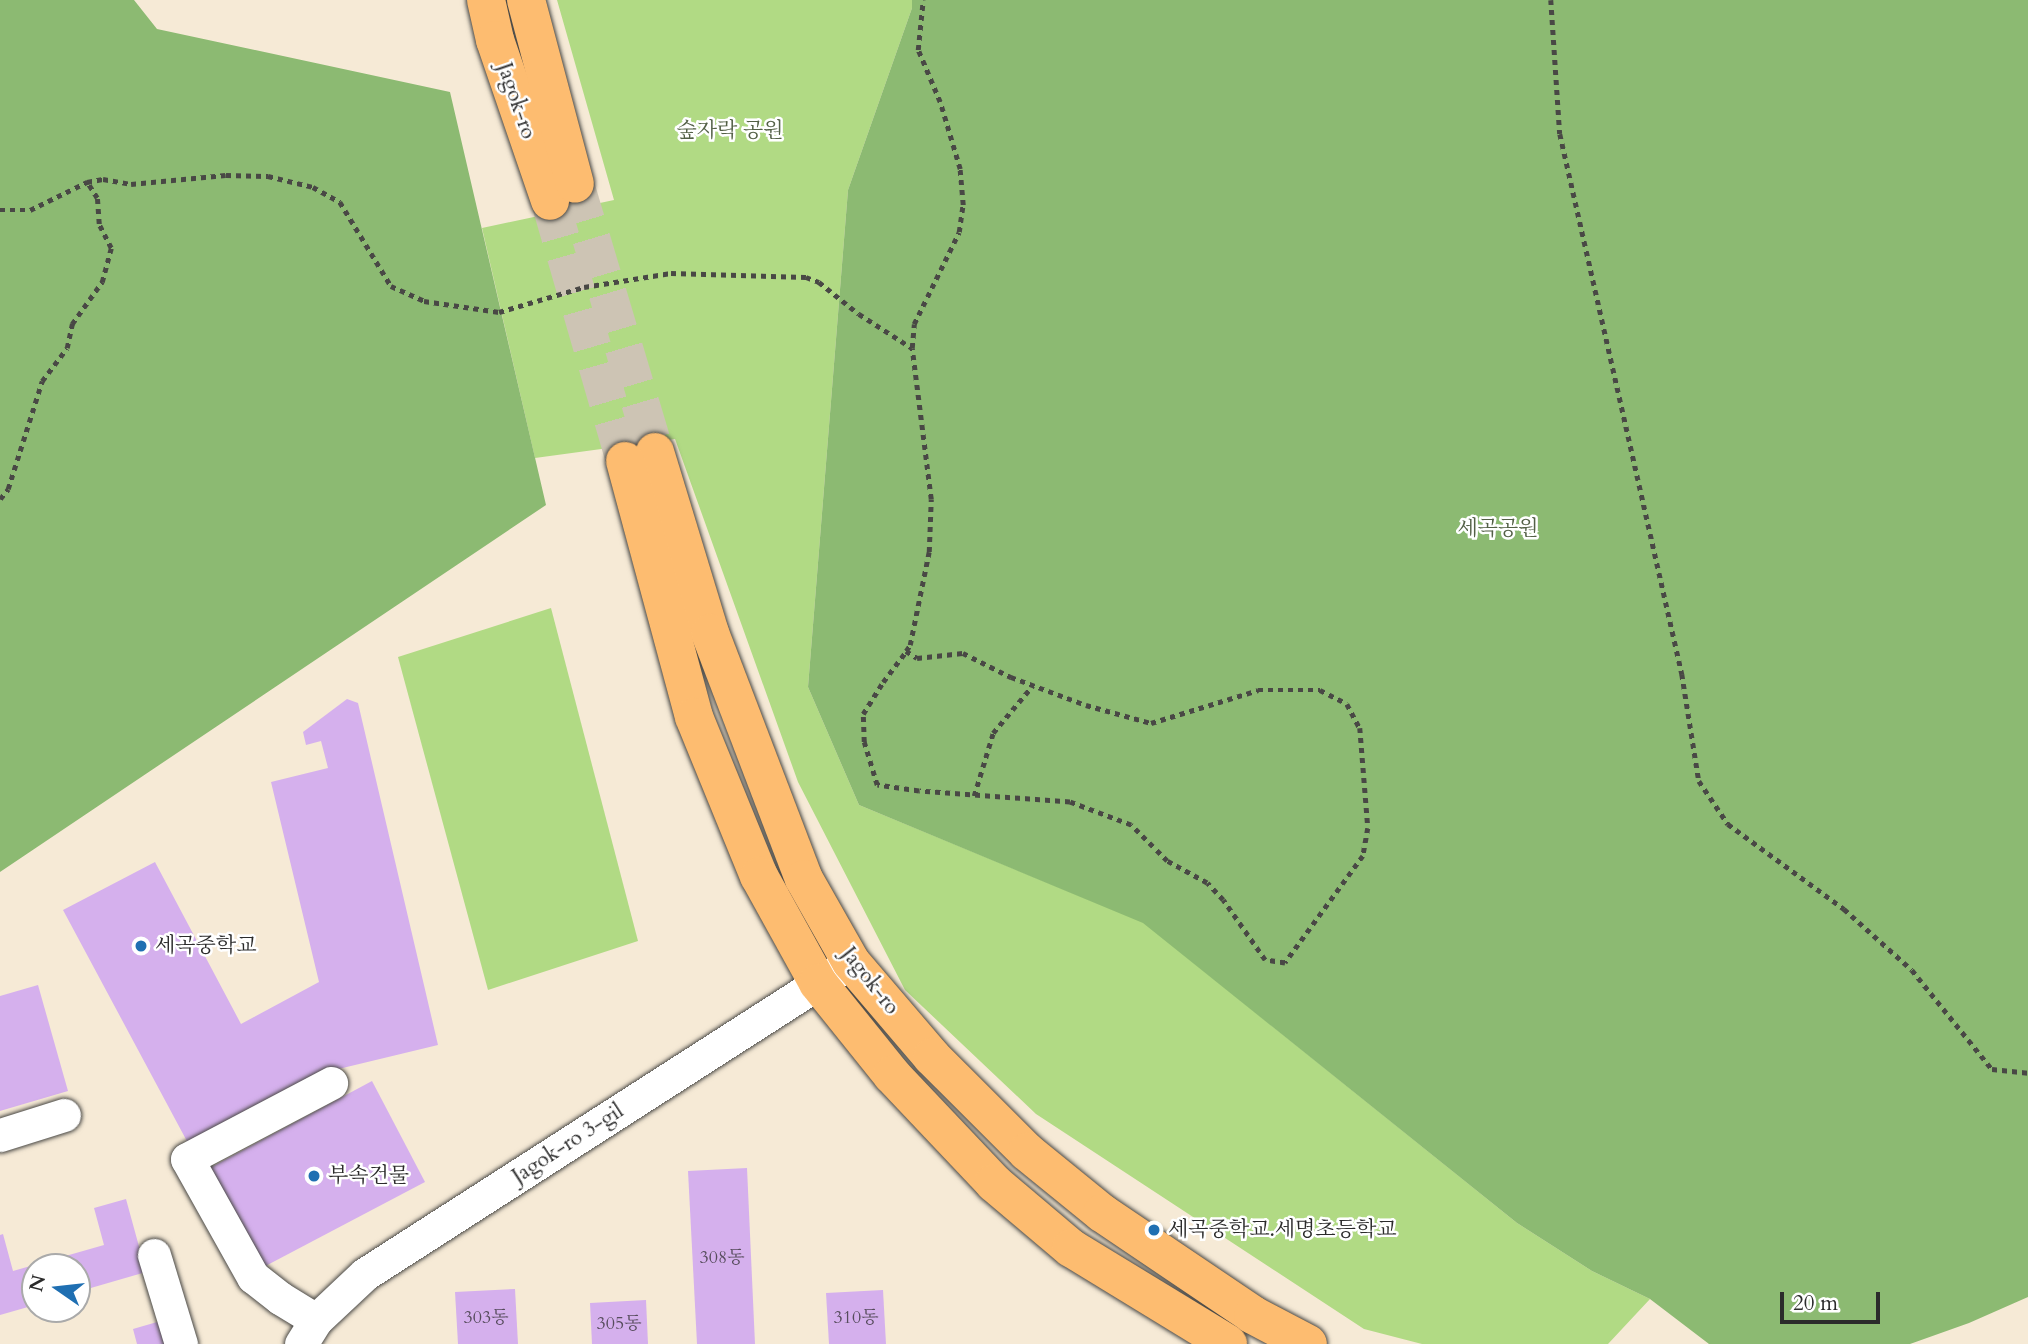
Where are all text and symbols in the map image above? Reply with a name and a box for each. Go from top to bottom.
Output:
street label: Jagok-ro [491,60,541,142]
park label: 숲자락 공원 [676,118,784,144]
park label: 세곡공원 [1457,516,1539,542]
place label: 세곡중학교 [155,933,256,959]
marker: 세곡중학교 [133,938,149,954]
street label: Jagok-ro [836,942,904,1020]
street label: Jagok-ro 3-gil [508,1099,628,1189]
place label: 부속건물 [328,1163,409,1189]
marker: 부속건물 [306,1168,322,1184]
place label: 세곡중학교.세명초등학교 [1168,1217,1396,1243]
marker: 세곡중학교.세명초등학교 [1146,1222,1162,1238]
house number: 308동 [699,1247,745,1269]
north arrow [21,1253,91,1323]
text: N [23,1272,52,1295]
scale bar [1783,1278,1883,1322]
text: 20 m [1793,1289,1838,1318]
house number: 303동 [463,1307,509,1329]
house number: 310동 [833,1307,879,1329]
house number: 305동 [596,1313,642,1335]

